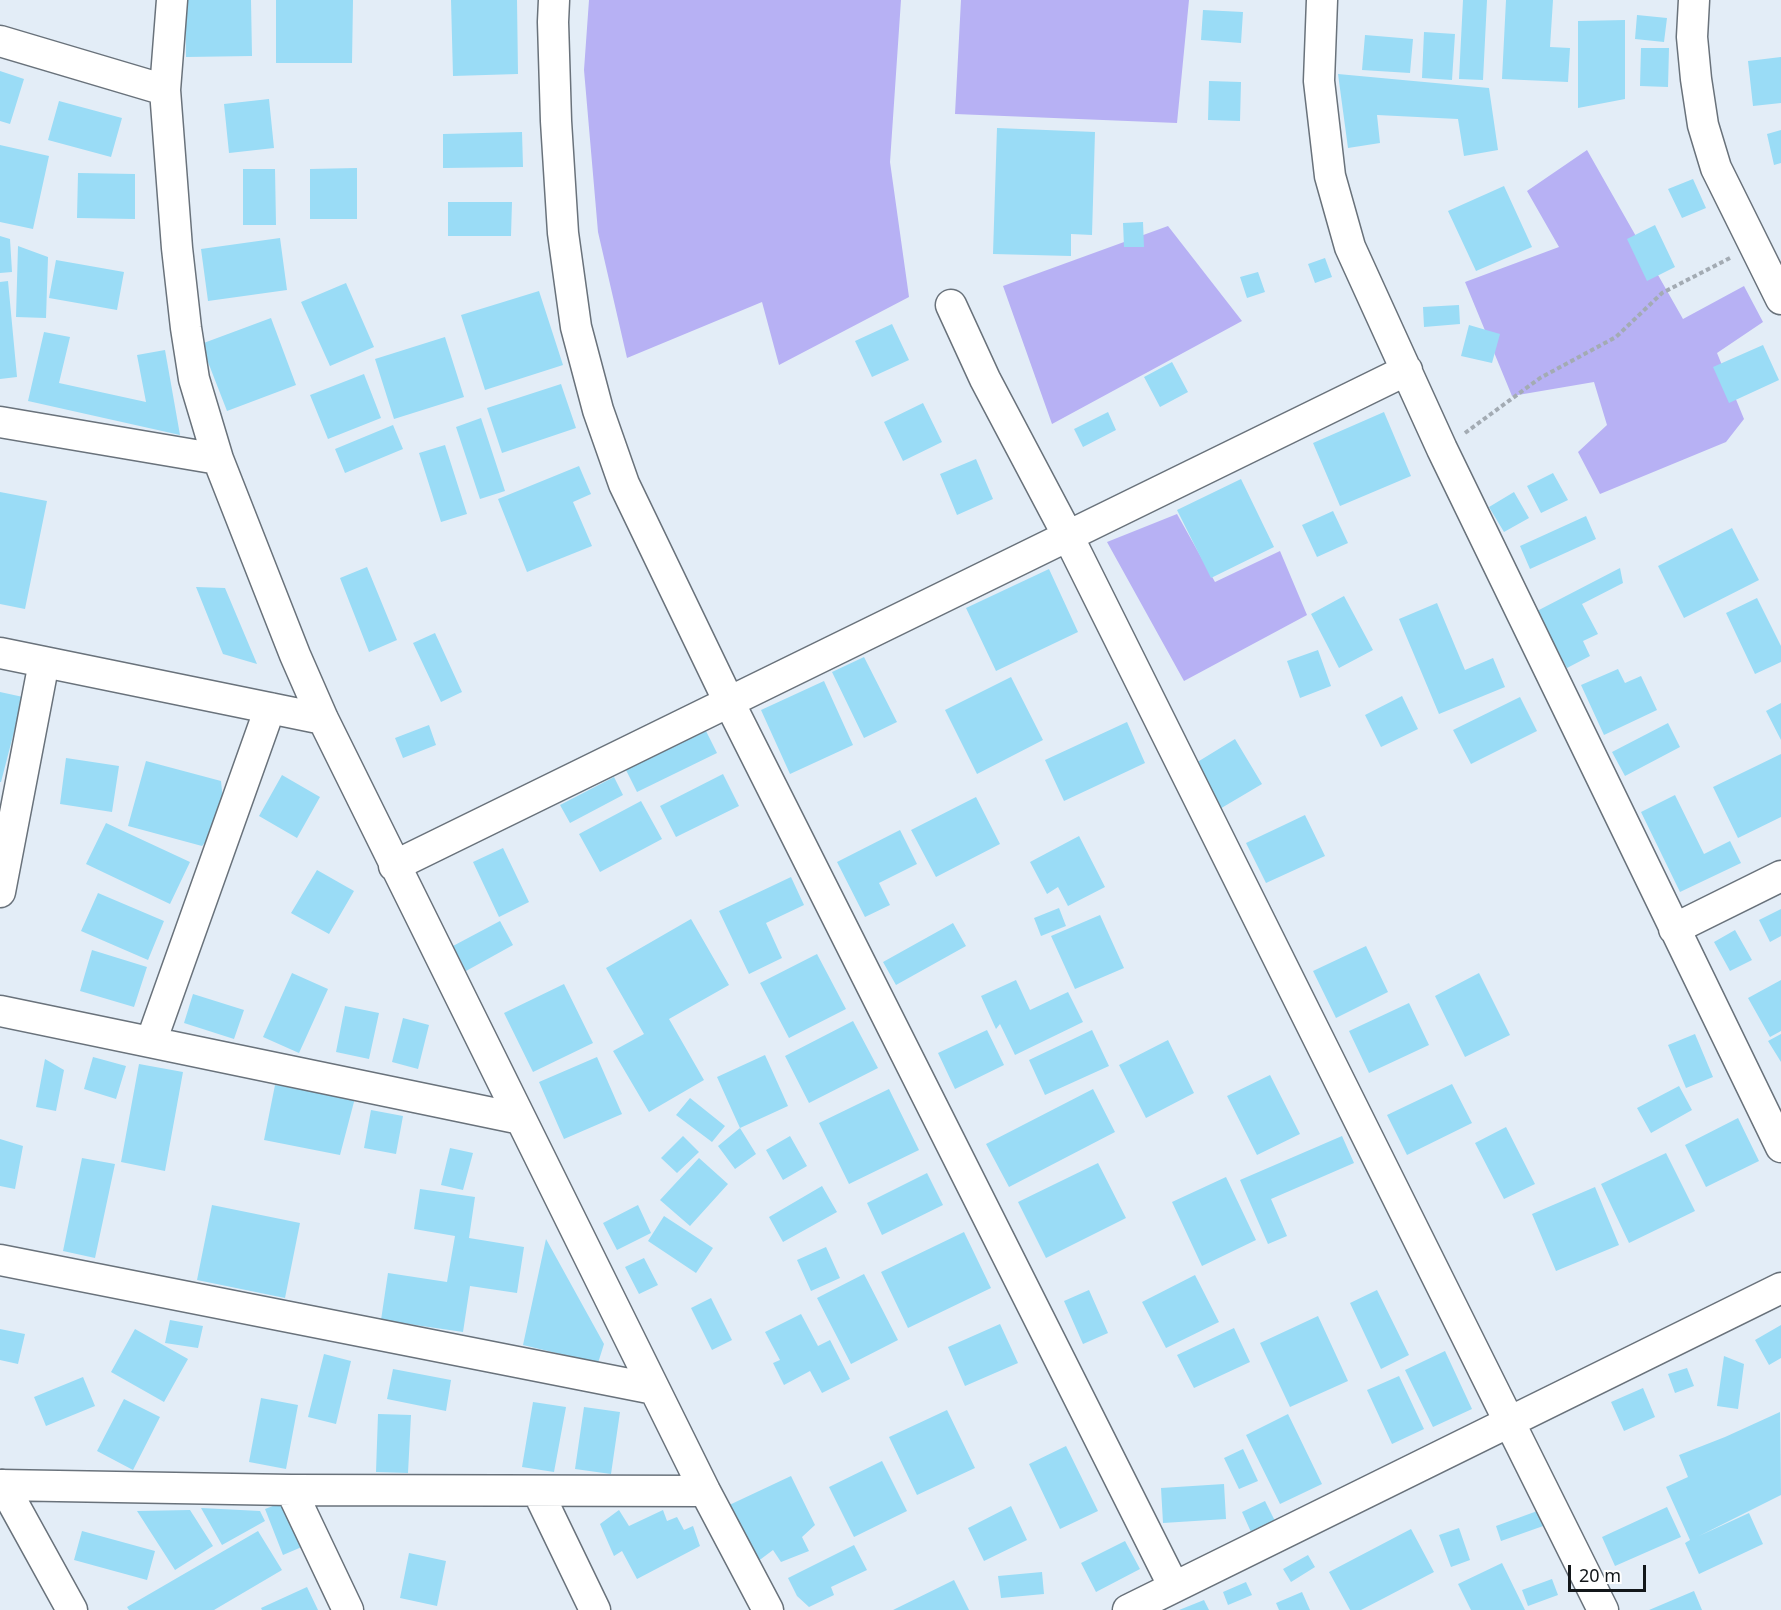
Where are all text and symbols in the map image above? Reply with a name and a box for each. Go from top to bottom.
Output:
scale bar [1571,1553,1649,1591]
text: 20 m [1579,1563,1621,1587]

